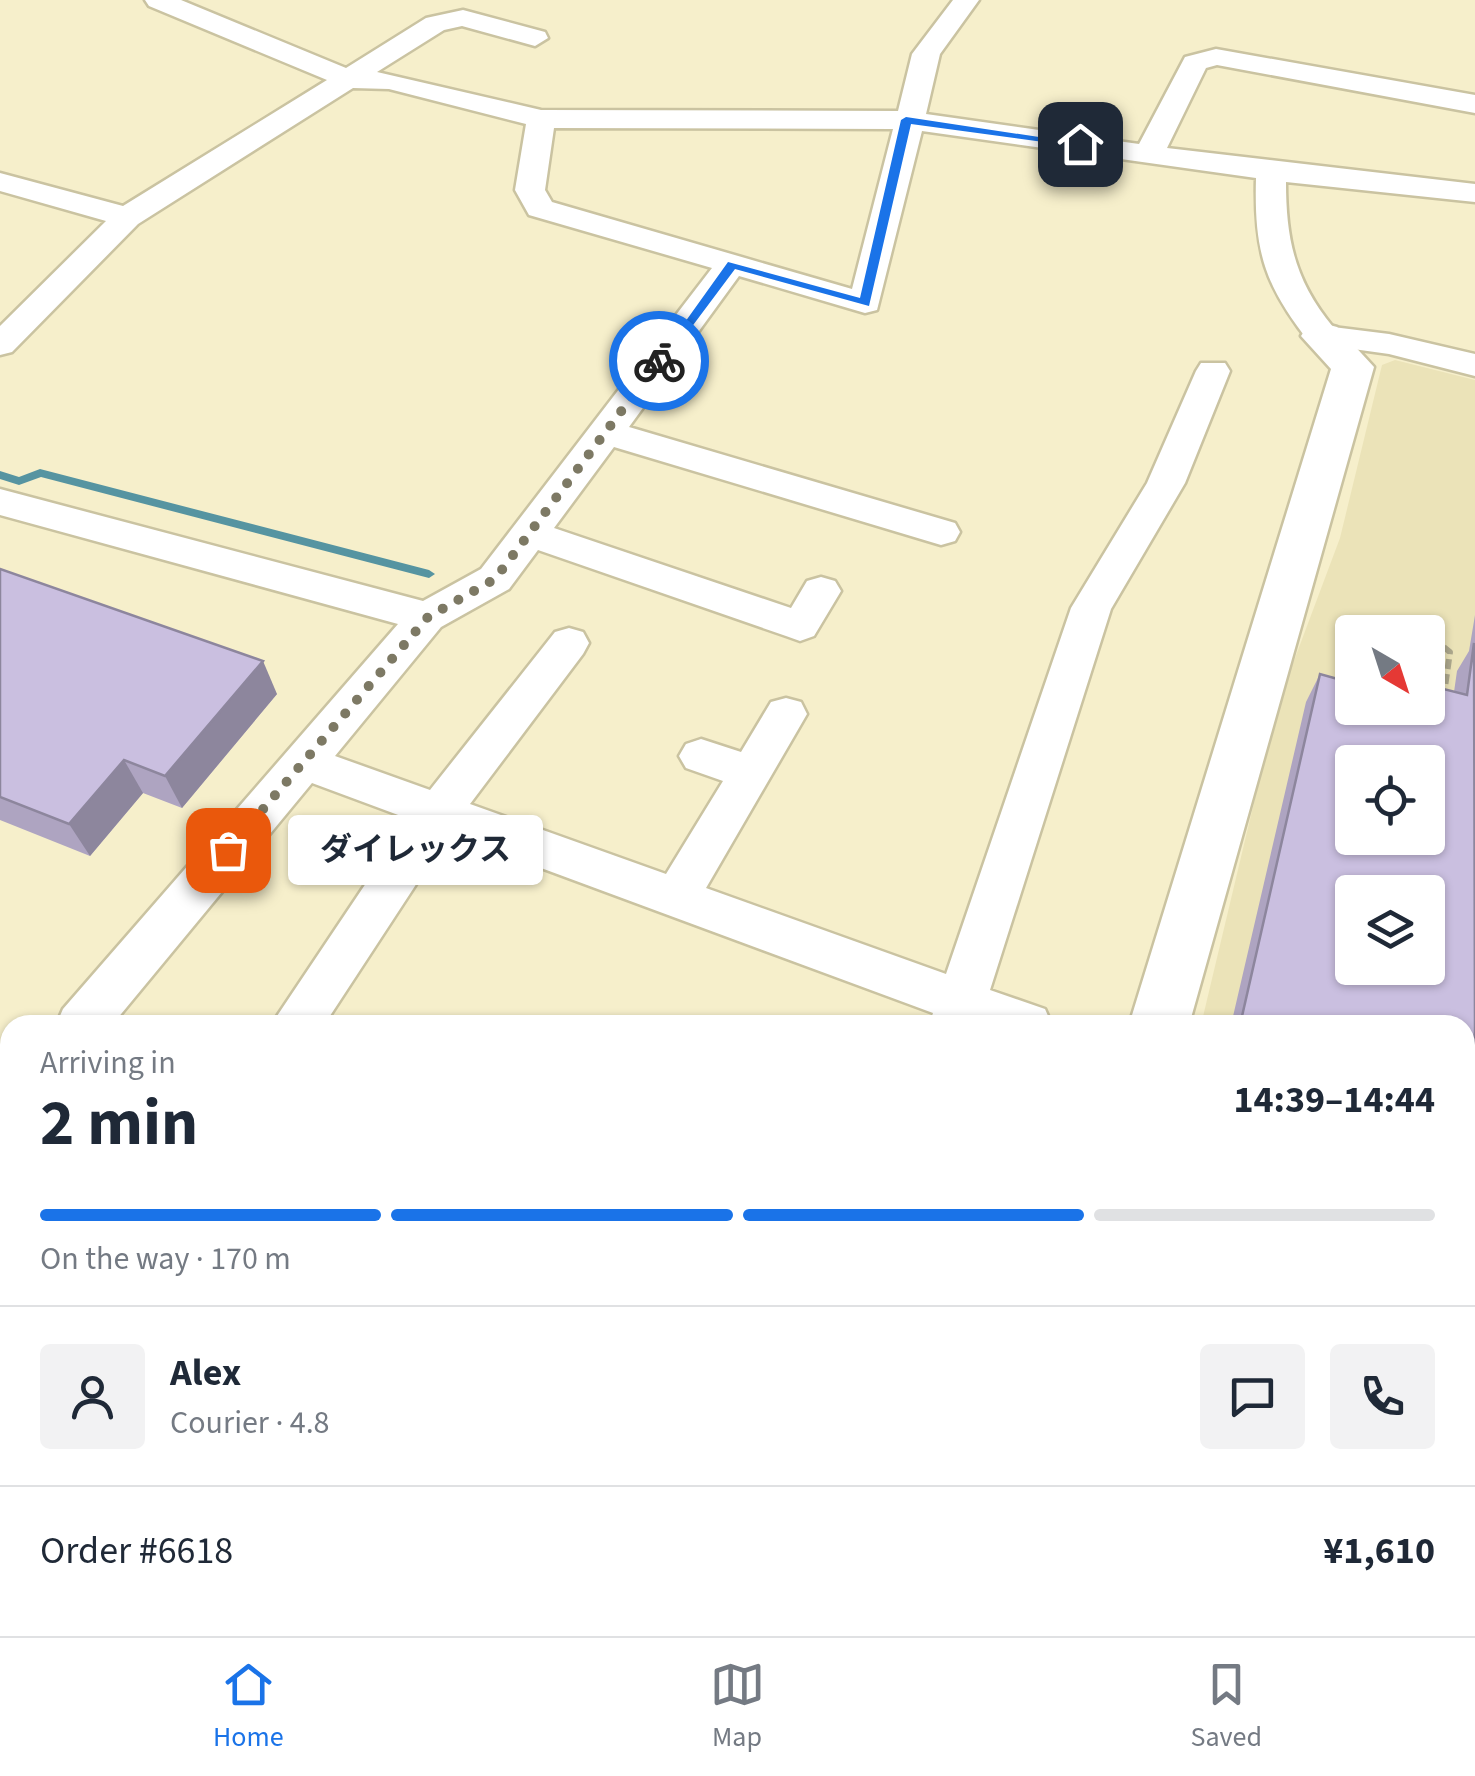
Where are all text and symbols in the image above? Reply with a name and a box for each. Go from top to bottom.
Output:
pin [1038,102,1123,187]
icon: home [1053,117,1108,172]
courier [609,311,709,411]
icon: bike [632,334,687,389]
north arrow [1335,615,1445,725]
map controls [1335,615,1445,985]
button: locate [1335,745,1445,855]
pin [186,808,271,893]
callout: ダイレックス [288,815,543,885]
icon: bag [201,823,256,878]
text: ダイレックス [320,827,511,873]
button: layers [1335,875,1445,985]
text: Arriving in [40,1040,176,1086]
text: 14:39–14:44 [1233,1073,1435,1127]
text: 2 min [40,1077,198,1170]
text: On the way · 170 m [40,1236,291,1282]
button: person [40,1344,145,1449]
button: chat [1200,1344,1305,1449]
button: phone [1330,1344,1435,1449]
text: Alex [170,1346,241,1400]
text: Courier · 4.8 [170,1400,330,1446]
text: Order #6618 [40,1524,233,1578]
text: ¥1,610 [1323,1524,1435,1578]
tab: Home [213,1657,284,1757]
tab: Map [710,1657,765,1757]
tab: Saved [1191,1657,1262,1757]

